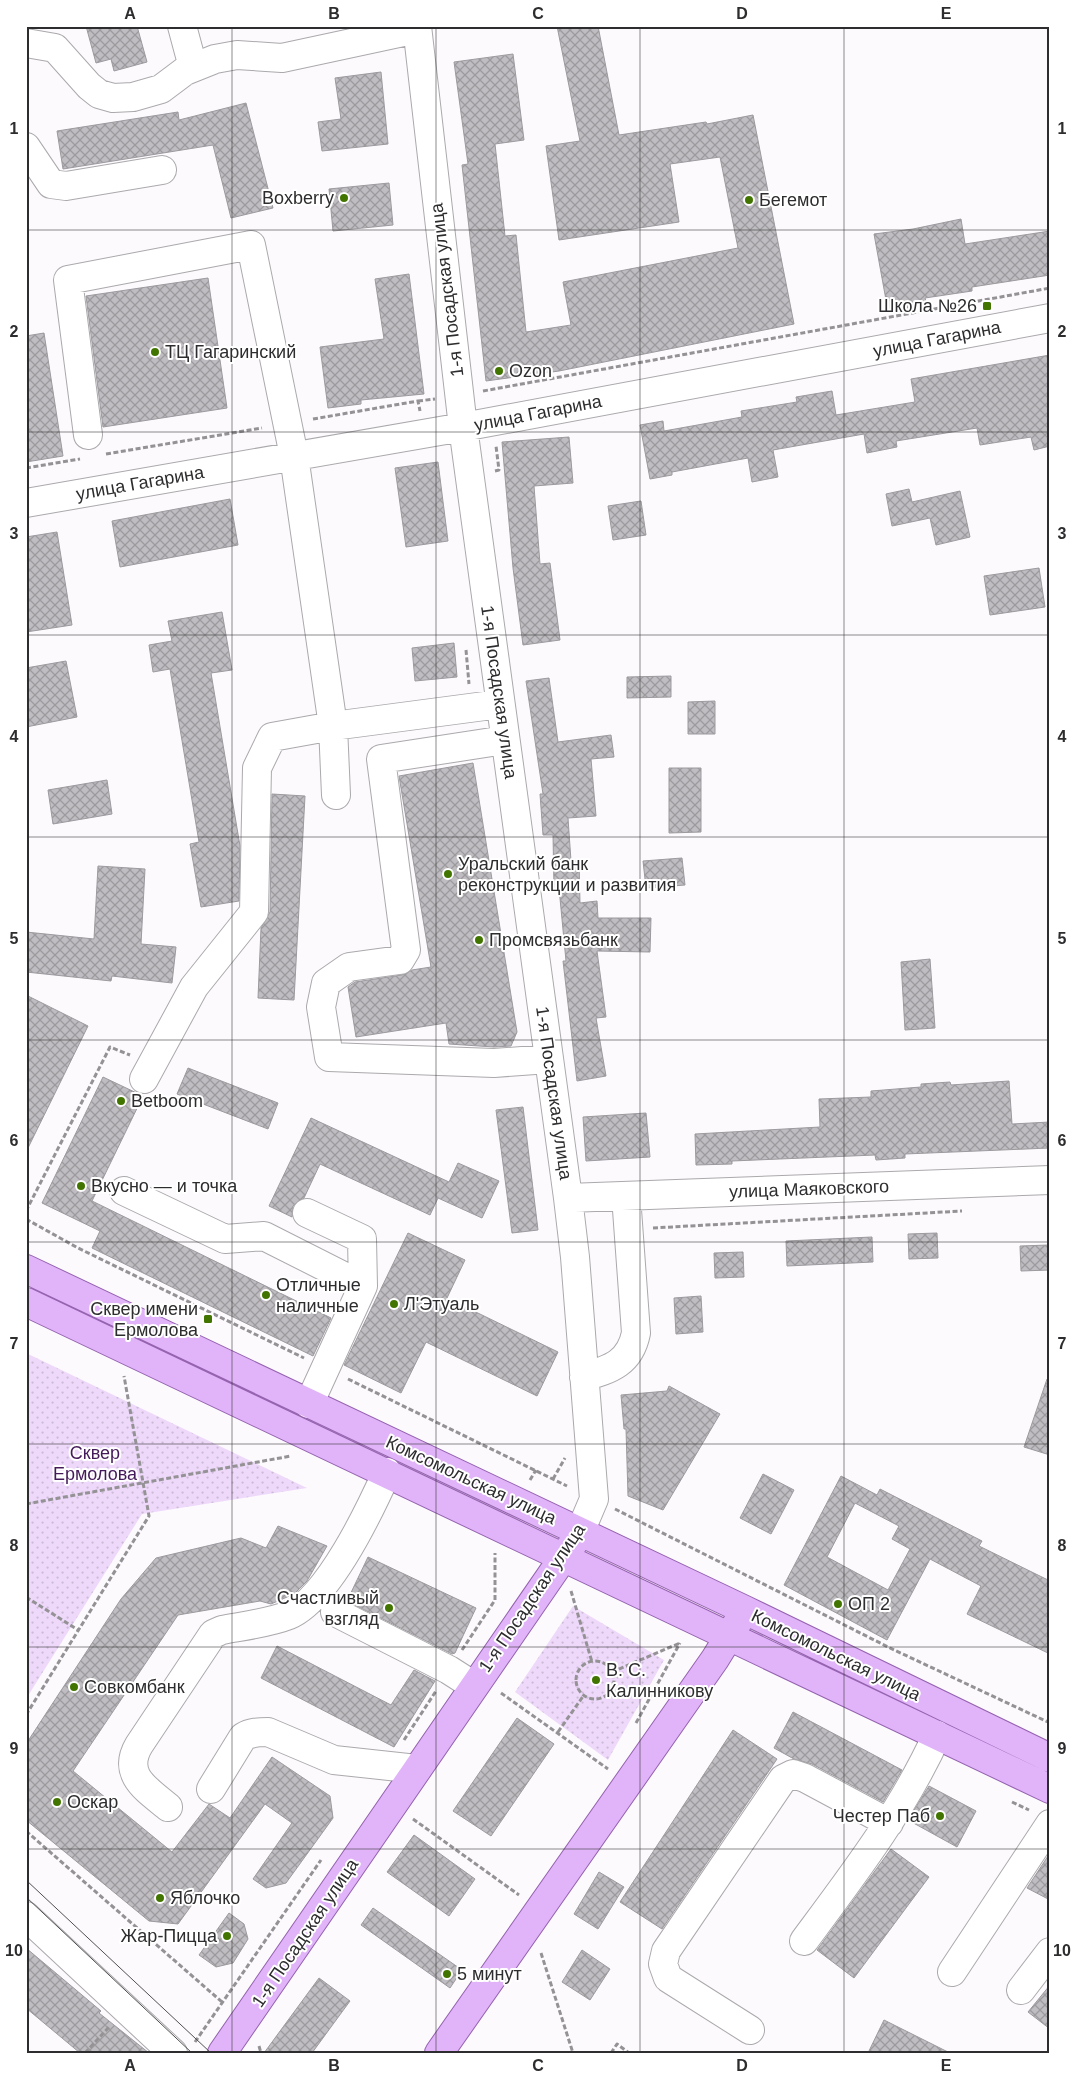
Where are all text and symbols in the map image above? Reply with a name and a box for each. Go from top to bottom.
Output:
text: A [124,5,136,22]
text: B [328,5,340,22]
text: C [532,5,544,22]
text: D [736,5,748,22]
text: E [941,5,952,22]
text: 1 [10,120,19,137]
text: 1 [1058,120,1067,137]
place label: Boxberry [262,188,334,208]
place label: Бегемот [759,190,827,210]
marker: Boxberry [338,192,350,204]
marker: Бегемот [743,194,755,206]
street label: 1-я Посадская улица [426,201,468,378]
place label: Школа №26 [878,296,977,316]
marker: Школа №26 [981,300,993,312]
street label: улица Гагарина [872,317,1003,361]
text: 2 [10,323,19,340]
text: 2 [1058,323,1067,340]
place label: ТЦ Гагаринский [165,342,296,362]
marker: ТЦ Гагаринский [149,346,161,358]
place label: Ozon [509,361,552,381]
marker: Ozon [493,365,505,377]
street label: улица Гагарина [473,391,604,435]
street label: улица Гагарина [75,462,206,504]
text: 3 [10,525,19,542]
text: 3 [1058,525,1067,542]
street label: 1-я Посадская улица [477,604,521,781]
text: 4 [10,728,19,745]
text: 4 [1058,728,1067,745]
place label: Уральский банк реконструкции и развития [458,854,676,895]
marker: Уральский банк реконструкции и развития [442,868,454,880]
text: 5 [10,930,19,947]
place label: Промсвязьбанк [489,930,618,950]
text: 5 [1058,930,1067,947]
marker: Промсвязьбанк [473,934,485,946]
street label: 1-я Посадская улица [532,1005,576,1182]
place label: Betboom [131,1091,203,1111]
marker: Betboom [115,1095,127,1107]
text: 6 [10,1132,19,1149]
text: 6 [1058,1132,1067,1149]
place label: Вкусно — и точка [91,1176,238,1196]
street label: улица Маяковского [729,1176,889,1202]
marker: Вкусно — и точка [75,1180,87,1192]
place label: Отличные наличные [276,1275,361,1316]
marker: Отличные наличные [260,1289,272,1301]
place label: Л'Этуаль [404,1294,479,1314]
marker: Л'Этуаль [388,1298,400,1310]
place label: Сквер имени Ермолова [90,1299,199,1340]
marker: Сквер имени Ермолова [202,1313,214,1325]
text: 7 [10,1335,19,1352]
text: 7 [1058,1335,1067,1352]
street label: Комсомольская улица [383,1432,560,1529]
park label: Сквер Ермолова [53,1443,138,1484]
street label: 1-я Посадская улица [475,1519,590,1676]
text: 8 [10,1537,19,1554]
text: 8 [1058,1537,1067,1554]
place label: Счастливый взгляд [277,1588,379,1629]
place label: ОП 2 [848,1594,890,1614]
marker: ОП 2 [832,1598,844,1610]
marker: Счастливый взгляд [383,1602,395,1614]
street label: Комсомольская улица [748,1605,925,1705]
place label: В. С. Калинникову [606,1660,713,1701]
marker: В. С. Калинникову [590,1674,602,1686]
place label: Совкомбанк [84,1677,185,1697]
marker: Совкомбанк [68,1681,80,1693]
text: 9 [10,1740,19,1757]
text: 9 [1058,1740,1067,1757]
place label: Оскар [67,1792,118,1812]
marker: Оскар [51,1796,63,1808]
place label: Честер Паб [833,1806,930,1826]
marker: Честер Паб [934,1810,946,1822]
street label: 1-я Посадская улица [248,1854,363,2011]
place label: Яблочко [170,1888,240,1908]
marker: Яблочко [154,1892,166,1904]
place label: Жар-Пицца [121,1926,218,1946]
marker: Жар-Пицца [221,1930,233,1942]
text: 10 [5,1942,23,1959]
text: 10 [1053,1942,1071,1959]
place label: 5 минут [457,1964,522,1984]
marker: 5 минут [441,1968,453,1980]
text: A [124,2057,136,2074]
text: B [328,2057,340,2074]
text: C [532,2057,544,2074]
text: D [736,2057,748,2074]
text: E [941,2057,952,2074]

